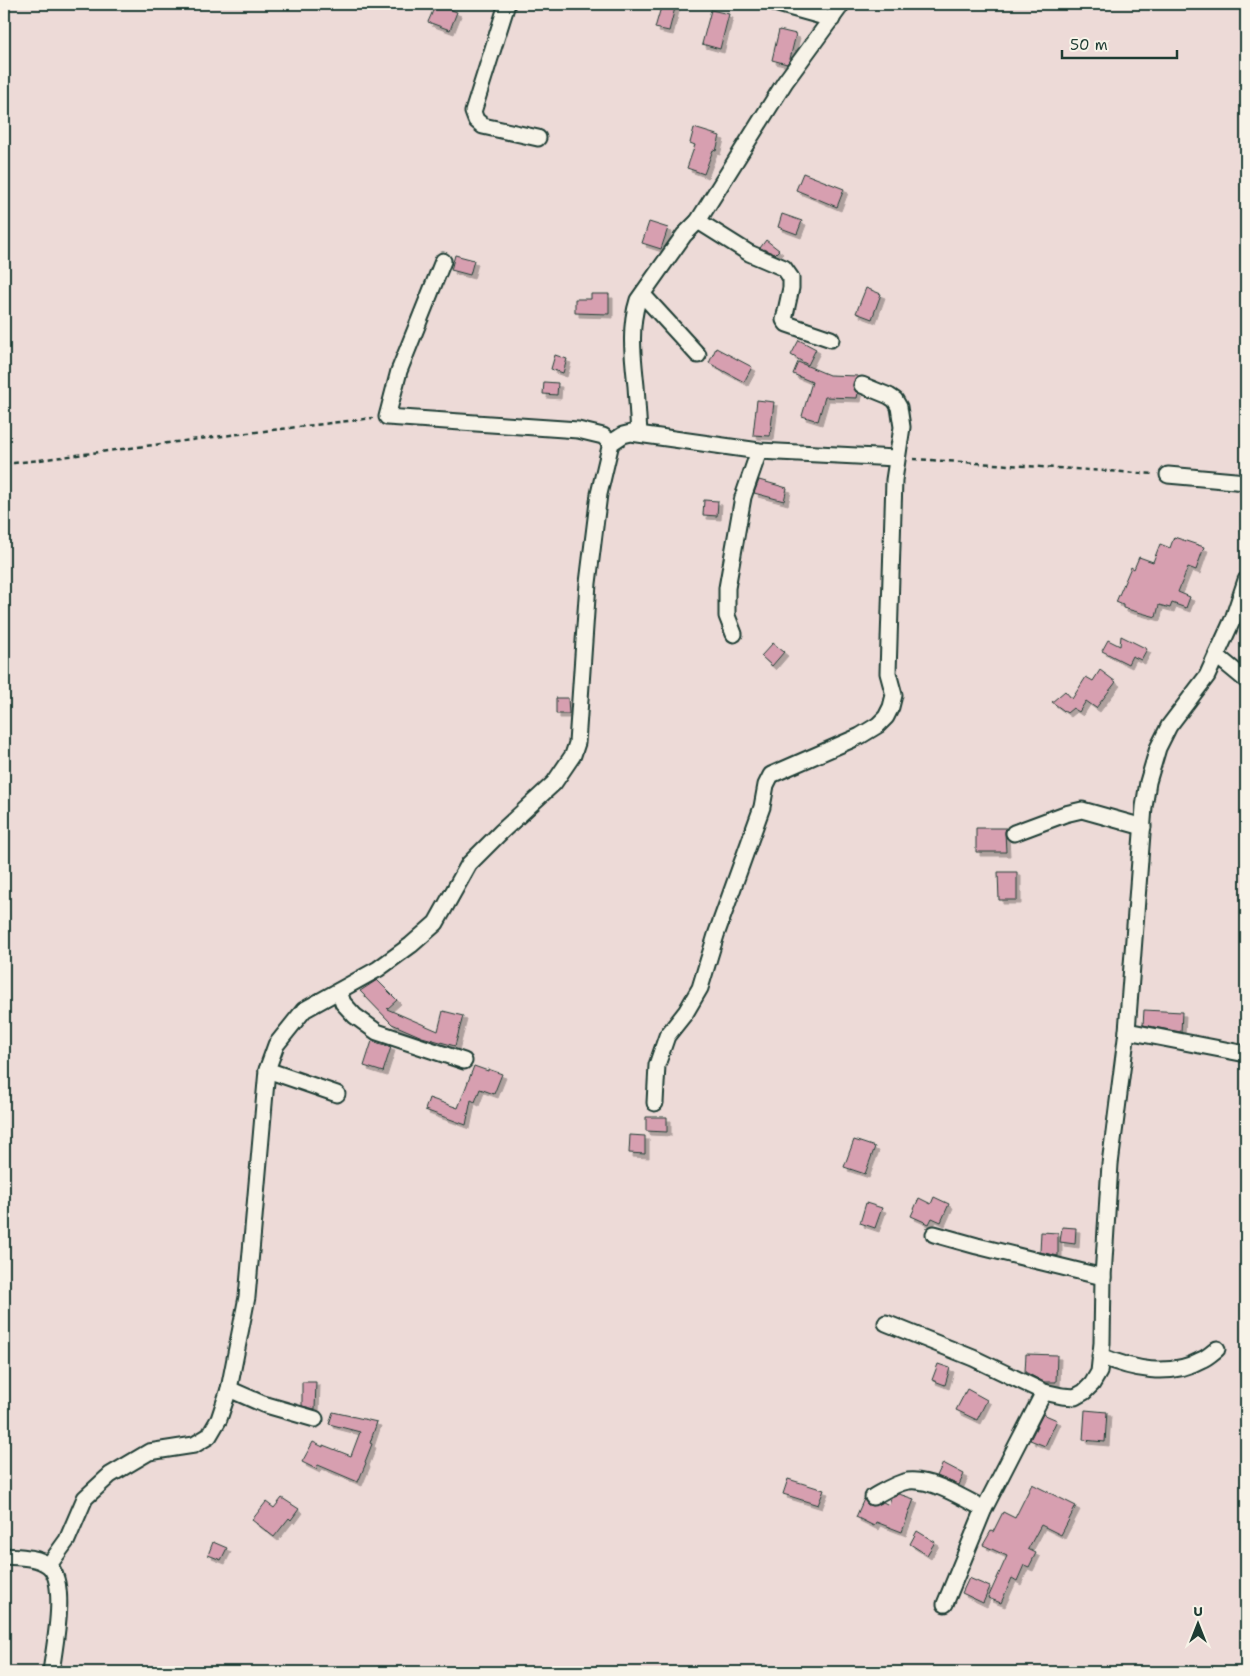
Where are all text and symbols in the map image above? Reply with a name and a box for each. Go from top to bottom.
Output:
scale bar [1062,28,1178,60]
text: 50 m [1070,35,1108,55]
north arrow [1172,1598,1222,1648]
text: U [1193,1602,1203,1620]

